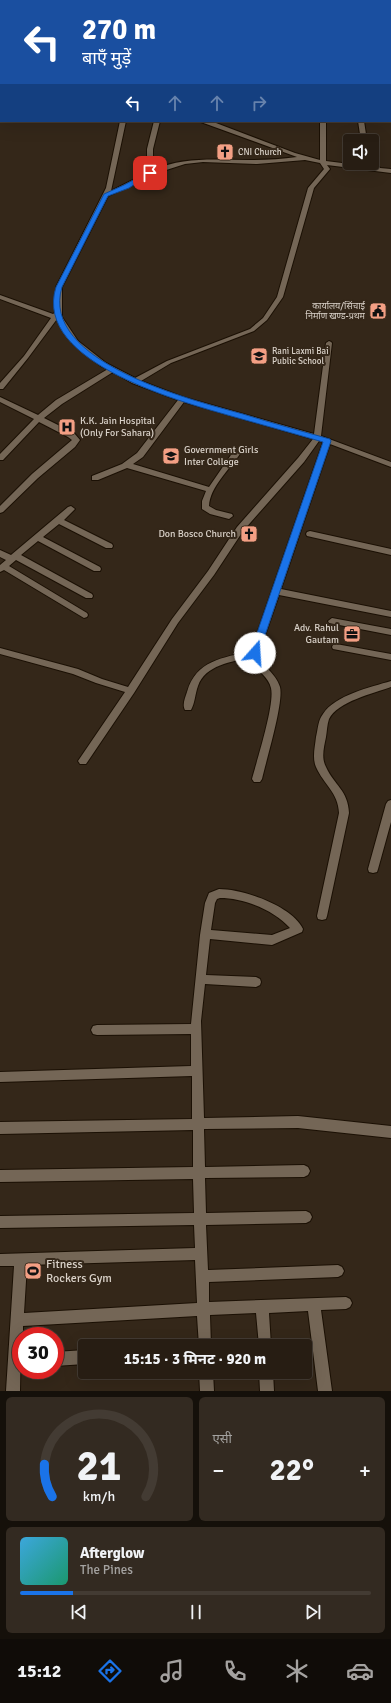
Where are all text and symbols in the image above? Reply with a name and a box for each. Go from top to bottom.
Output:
text: 270 m [82,13,156,47]
icon: left [16,16,68,68]
text: बाएँ मुड़ें [82,47,131,69]
icon: left [122,92,144,114]
icon: ahead [164,92,186,114]
icon: ahead [206,92,228,114]
icon: right [248,92,270,114]
map controls [343,134,379,170]
button: sound [343,134,379,170]
church icon: CNI Church [215,142,235,162]
place label: CNI Church [238,147,282,158]
pin [133,156,167,190]
icon: arrive [139,162,161,184]
place label: कार्यालय/सिंचाई निर्माण खण्ड-प्रथम [306,300,366,322]
public building icon: कार्यालय/सिंचाई निर्माण खण्ड-प्रथम [368,301,388,321]
school or university icon: Rani Laxmi Bai Public School [249,346,269,366]
place label: Rani Laxmi Bai Public School [272,346,329,367]
place label: K.K. Jain Hospital (Only For Sahara) [80,415,155,439]
hospital icon: K.K. Jain Hospital (Only For Sahara) [57,417,77,437]
place label: Government Girls Inter College [184,444,259,468]
school or university icon: Government Girls Inter College [161,446,181,466]
church icon: Don Bosco Church [239,524,259,544]
place label: Don Bosco Church [158,528,236,540]
place label: Adv. Rahul Gautam [294,622,339,646]
office icon: Adv. Rahul Gautam [342,624,362,644]
position arrow [234,632,276,674]
place label: Fitness Rockers Gym [46,1257,112,1286]
sports icon: Fitness Rockers Gym [23,1261,43,1281]
speed limit sign: 30 [12,1327,64,1379]
text: 15:15 · 3 मिनट · 920 m [124,1350,266,1368]
text: एसी [213,1431,232,1447]
text: 21 [77,1441,122,1492]
text: 22° [270,1452,314,1489]
text: − [213,1457,224,1484]
text: + [359,1457,371,1484]
text: km/h [83,1488,115,1505]
text: Afterglow [80,1544,144,1562]
text: The Pines [80,1562,133,1578]
icon: previous [68,1601,90,1623]
icon: pause [185,1601,207,1623]
icon: next [302,1601,324,1623]
icon: directions [96,1657,124,1685]
icon: music [158,1657,186,1685]
icon: phone [221,1657,249,1685]
icon: climate [283,1657,311,1685]
icon: car [346,1657,374,1685]
text: 15:12 [17,1660,61,1682]

